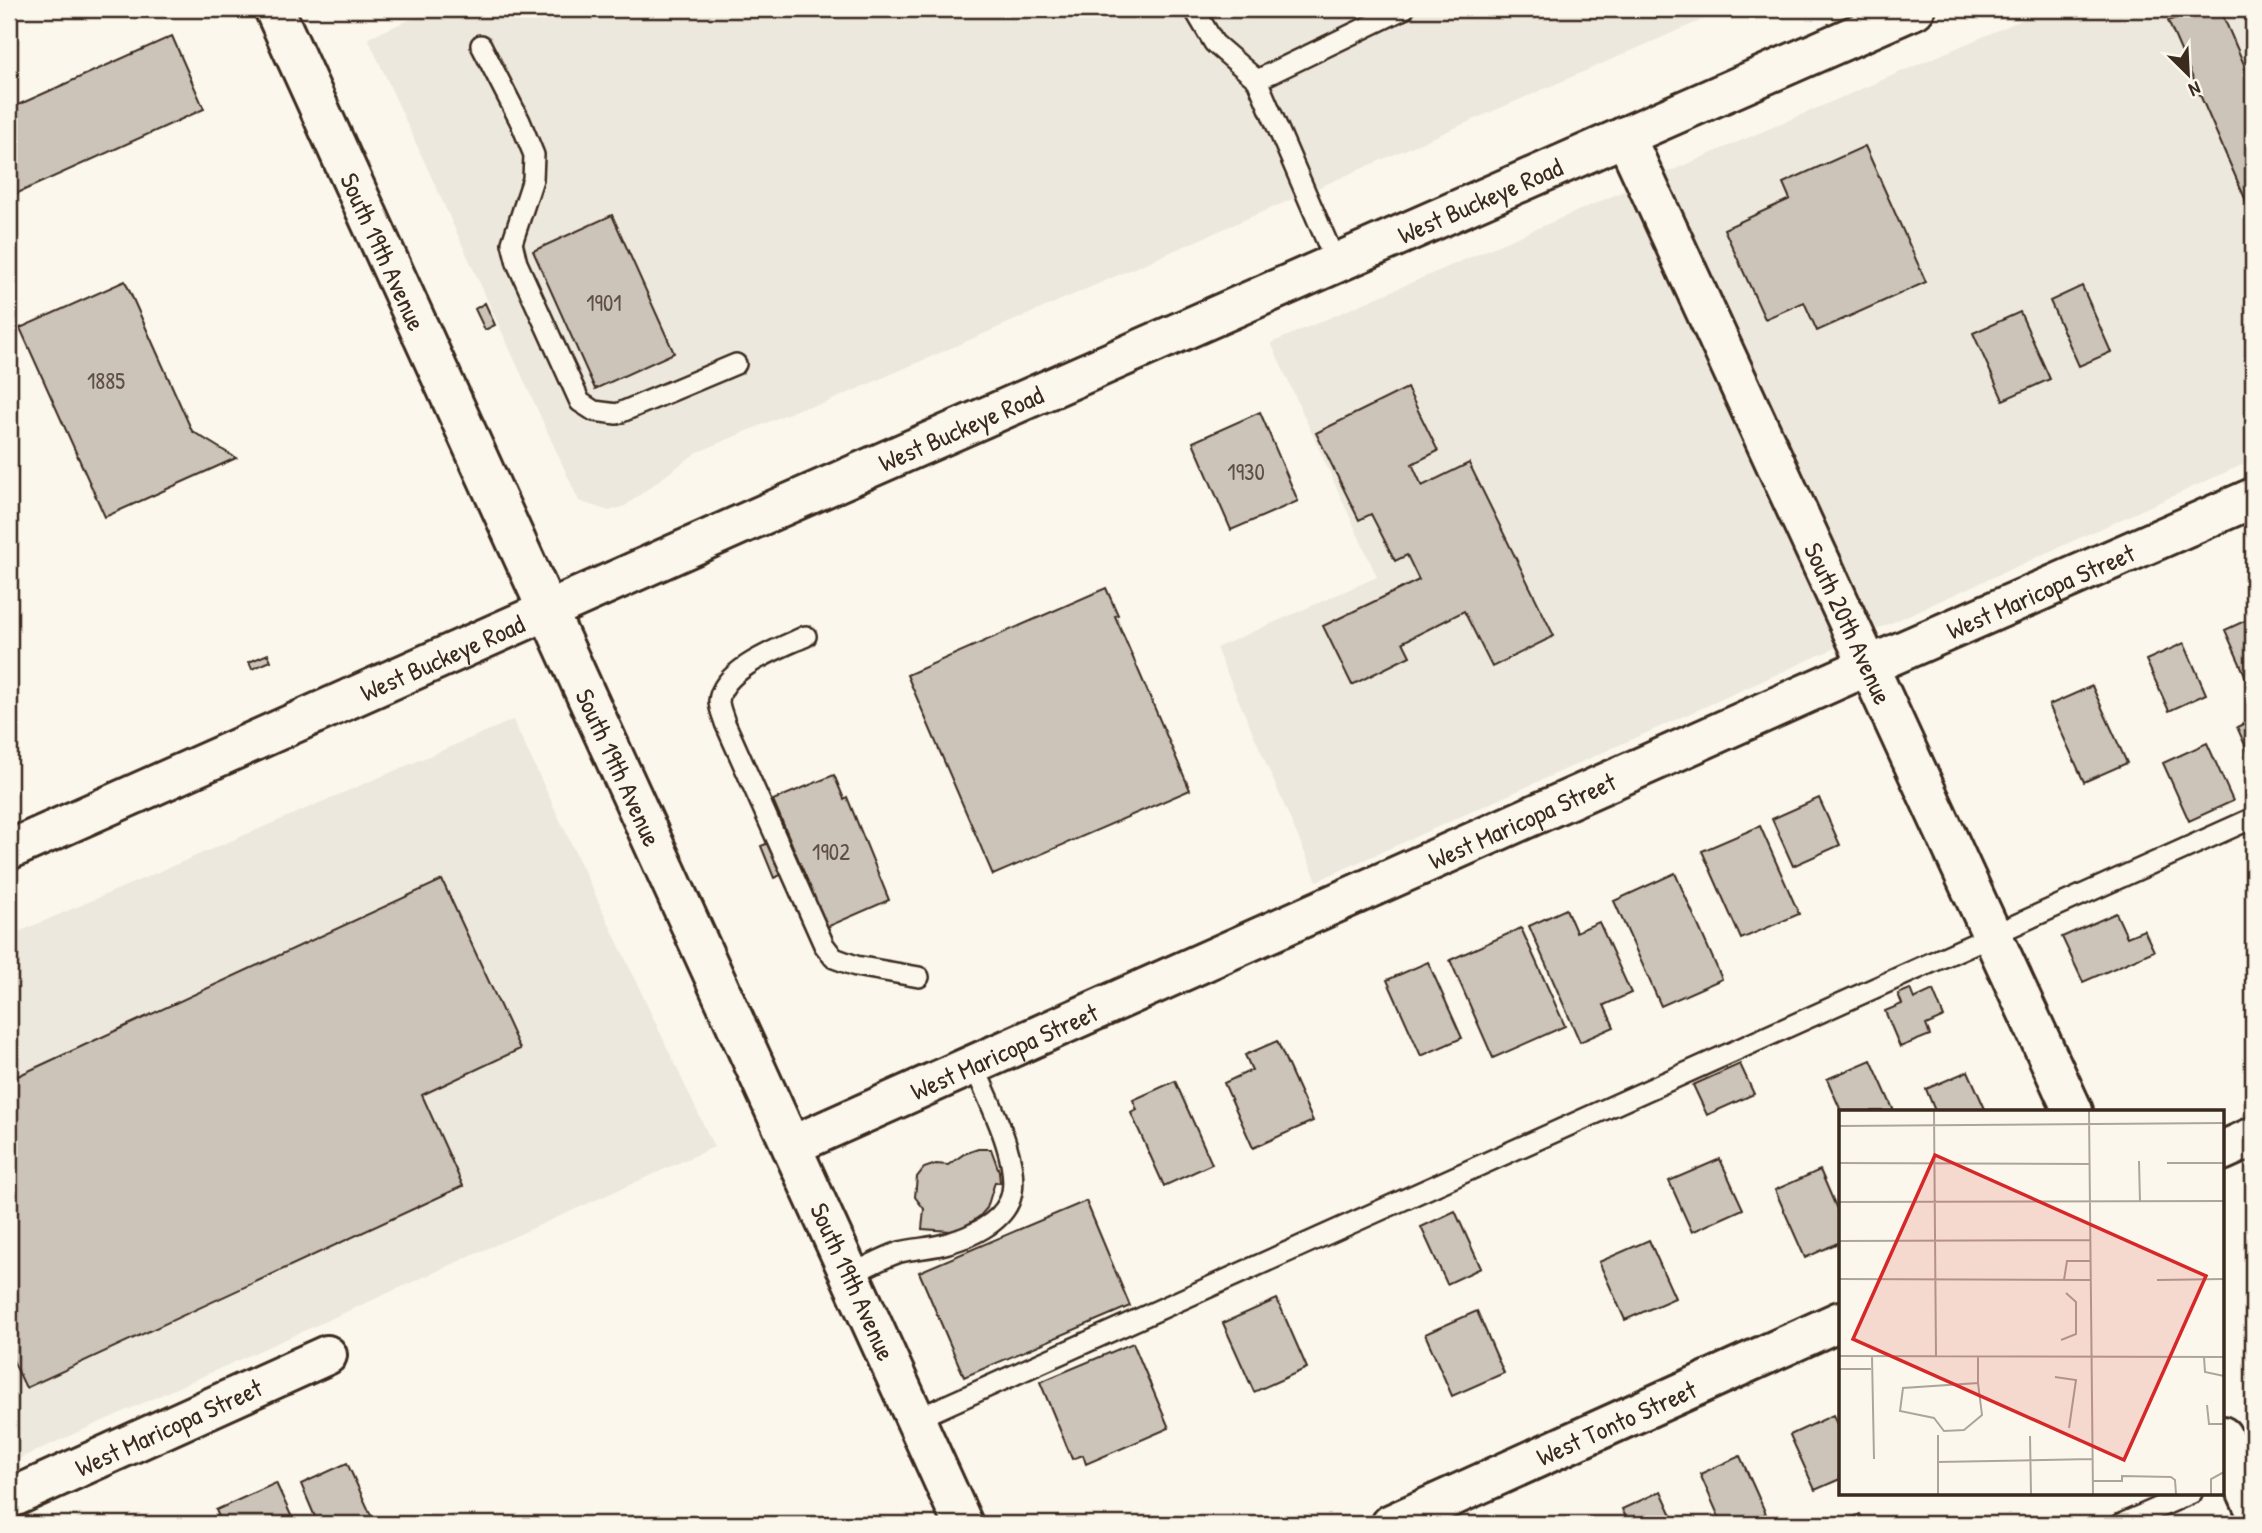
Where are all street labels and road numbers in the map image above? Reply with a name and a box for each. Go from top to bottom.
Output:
street label: West Buckeye Road [1392,149,1567,252]
street label: South 19th Avenue [333,167,435,336]
street label: West Buckeye Road [873,377,1048,479]
street label: West Maricopa Street [1941,534,2141,647]
street label: South 20th Avenue [1796,537,1901,710]
street label: West Buckeye Road [355,606,530,709]
street label: South 19th Avenue [568,683,670,852]
street label: West Maricopa Street [1423,763,1622,877]
street label: West Maricopa Street [905,994,1104,1108]
street label: South 19th Avenue [803,1197,904,1366]
street label: West Maricopa Street [69,1369,268,1484]
street label: West Tonto Street [1531,1370,1702,1474]

